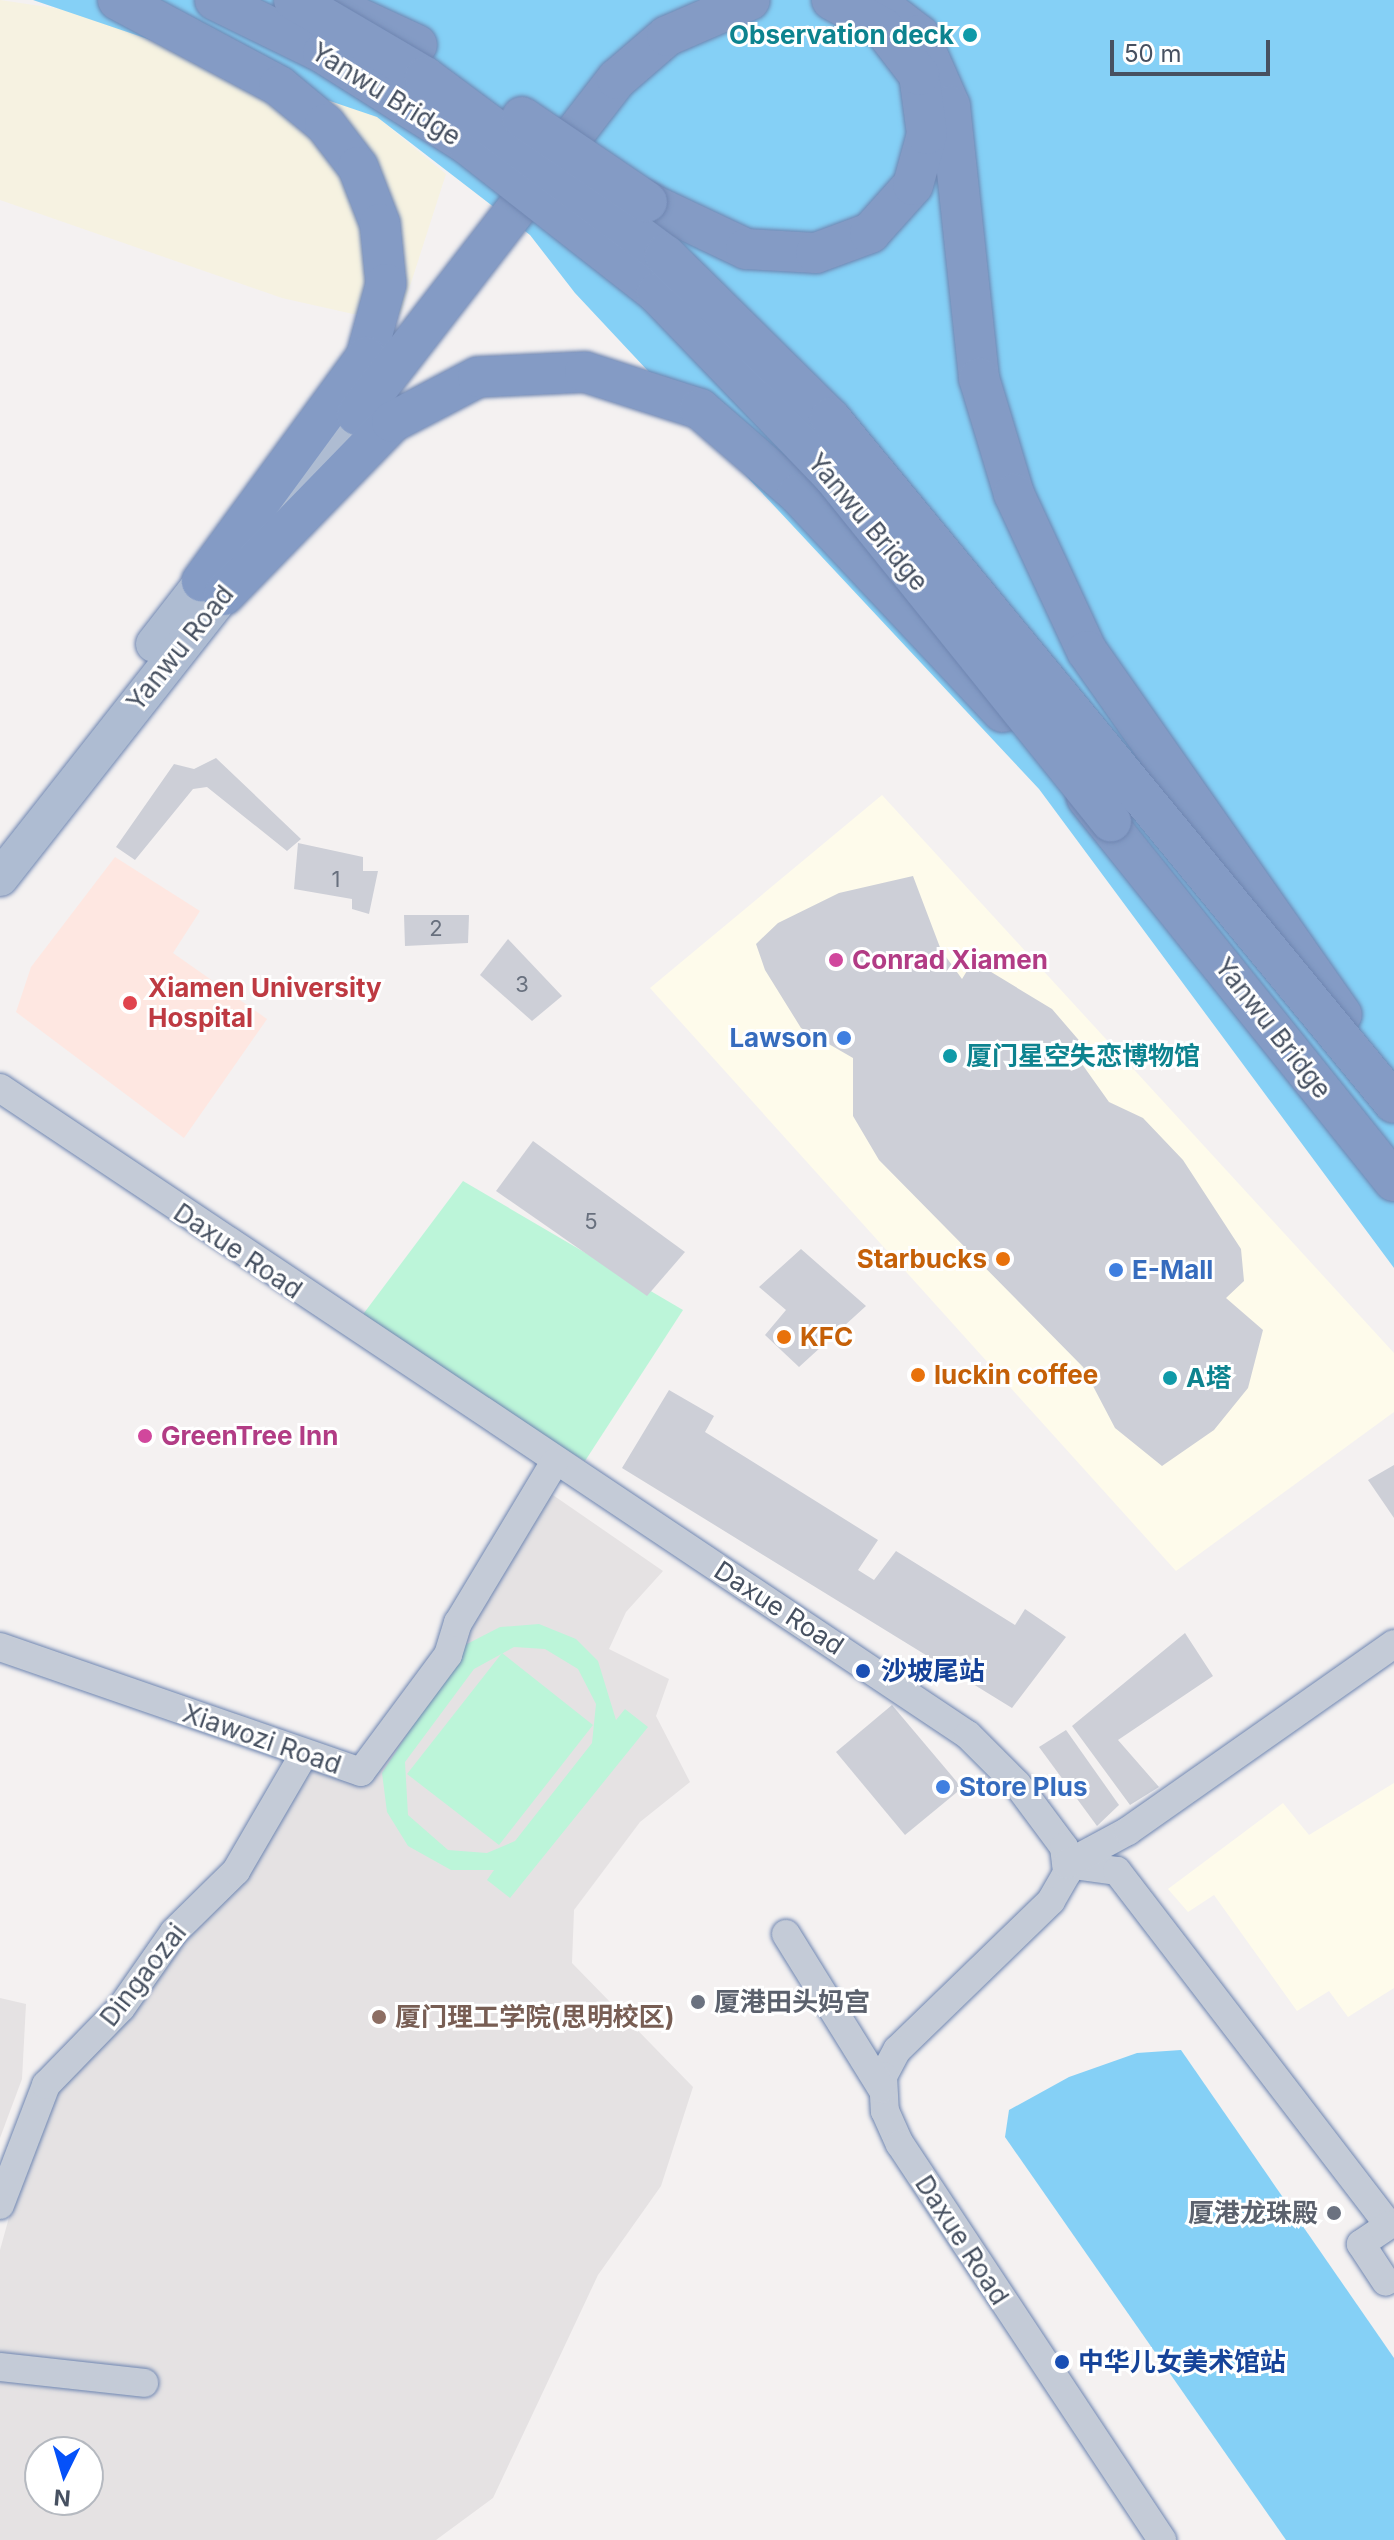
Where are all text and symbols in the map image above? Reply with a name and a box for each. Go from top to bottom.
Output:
place label: Observation deck [729,19,954,51]
scale bar [1114,24,1274,74]
marker: Observation deck [961,26,979,44]
street label: Yanwu Bridge [306,36,466,152]
text: 50 m [1124,39,1182,68]
street label: Yanwu Bridge [801,447,935,597]
street label: Yanwu Road [120,579,240,717]
house number: 1 [332,867,340,893]
house number: 2 [429,916,443,942]
place label: Conrad Xiamen [852,944,1048,976]
marker: Conrad Xiamen [827,951,845,969]
street label: Yanwu Bridge [1208,951,1338,1105]
place label: Xiamen University Hospital [148,972,382,1034]
house number: 3 [515,972,529,998]
marker: Xiamen University Hospital [119,992,141,1014]
place label: Lawson [729,1022,828,1054]
marker: Lawson [835,1029,853,1047]
place label: 厦门星空失恋博物馆 [966,1040,1200,1072]
marker: 厦门星空失恋博物馆 [941,1047,959,1065]
street label: Daxue Road [168,1197,308,1305]
house number: 5 [584,1209,598,1235]
place label: Starbucks [857,1243,987,1275]
marker: Starbucks [994,1250,1012,1268]
place label: E-Mall [1132,1254,1213,1286]
marker: E-Mall [1107,1261,1125,1279]
place label: KFC [800,1321,853,1353]
marker: KFC [775,1328,793,1346]
place label: luckin coffee [934,1359,1098,1391]
place label: A塔 [1186,1362,1231,1394]
marker: luckin coffee [909,1366,927,1384]
marker: A塔 [1161,1369,1179,1387]
place label: GreenTree Inn [161,1420,338,1452]
marker: GreenTree Inn [136,1427,154,1445]
street label: Daxue Road [708,1555,850,1661]
place label: 沙坡尾站 [881,1655,985,1687]
marker: 沙坡尾站 [852,1660,874,1682]
street label: Xiawozi Road [179,1697,345,1781]
place label: Store Plus [959,1771,1087,1803]
marker: Store Plus [934,1778,952,1796]
street label: Dingaozai [93,1918,193,2032]
place label: 厦港田头妈宫 [714,1986,870,2018]
marker: 厦港田头妈宫 [689,1993,707,2011]
place label: 厦门理工学院(思明校区) [395,2001,675,2033]
marker: 厦门理工学院(思明校区) [370,2008,388,2026]
street label: Daxue Road [909,2169,1015,2311]
place label: 厦港龙珠殿 [1188,2197,1318,2229]
marker: 厦港龙珠殿 [1325,2204,1343,2222]
place label: 中华儿女美术馆站 [1078,2346,1286,2378]
marker: 中华儿女美术馆站 [1053,2353,1071,2371]
north arrow [24,2436,104,2516]
text: N [53,2484,72,2512]

